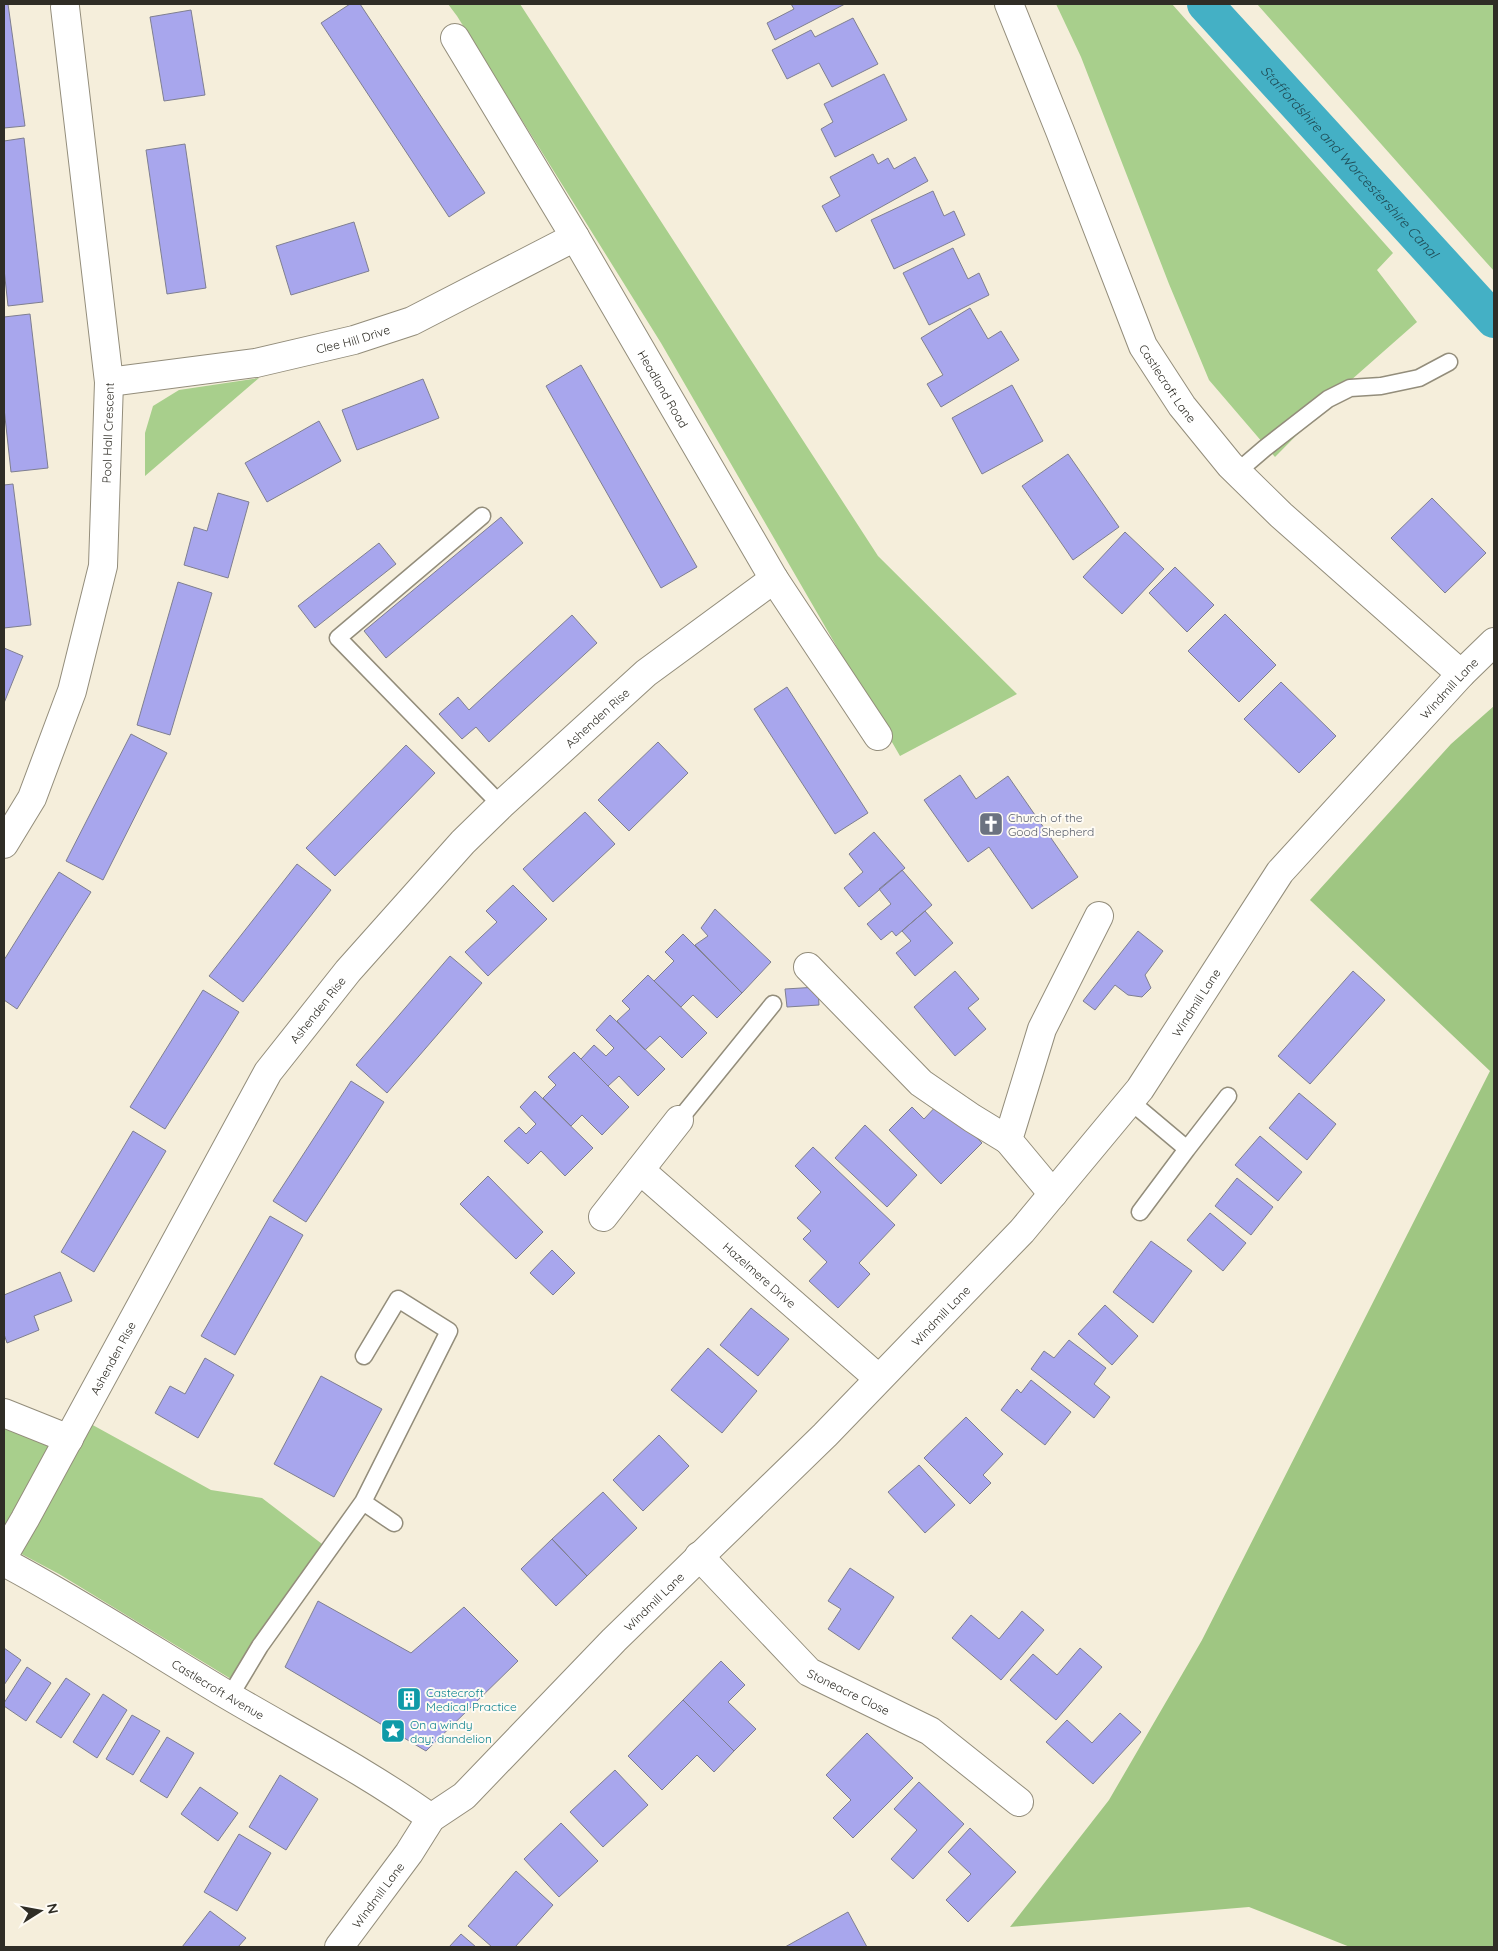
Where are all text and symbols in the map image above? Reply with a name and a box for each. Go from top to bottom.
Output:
water label: Staffordshire and Worcestershire Canal [1257,62,1443,263]
street label: Clee Hill Drive [314,321,392,356]
street label: Castlecroft Lane [1136,341,1200,425]
street label: Headland Road [635,347,692,430]
street label: Pool Hall Crescent [98,382,116,484]
street label: Windmill Lane [1417,654,1481,722]
street label: Ashenden Rise [562,685,632,750]
place label: Church of the Good Shepherd [1008,810,1094,839]
church icon: Church of the Good Shepherd [978,811,1004,837]
street label: Windmill Lane [1168,965,1223,1039]
street label: Ashenden Rise [286,973,349,1046]
street label: Hazelmere Drive [720,1239,800,1311]
street label: Windmill Lane [908,1282,973,1349]
street label: Ashenden Rise [87,1318,139,1397]
street label: Windmill Lane [620,1569,687,1634]
street label: Castlecroft Avenue [169,1656,267,1722]
street label: Stoneacre Close [805,1665,893,1718]
place label: Castecroft Medical Practice [426,1685,517,1714]
building icon: Castecroft Medical Practice [396,1686,422,1712]
place label: On a windy day: dandelion [410,1717,492,1746]
place icon: On a windy day: dandelion [380,1718,406,1744]
street label: Windmill Lane [348,1859,407,1931]
north arrow [15,1886,65,1936]
text: N [43,1902,63,1915]

